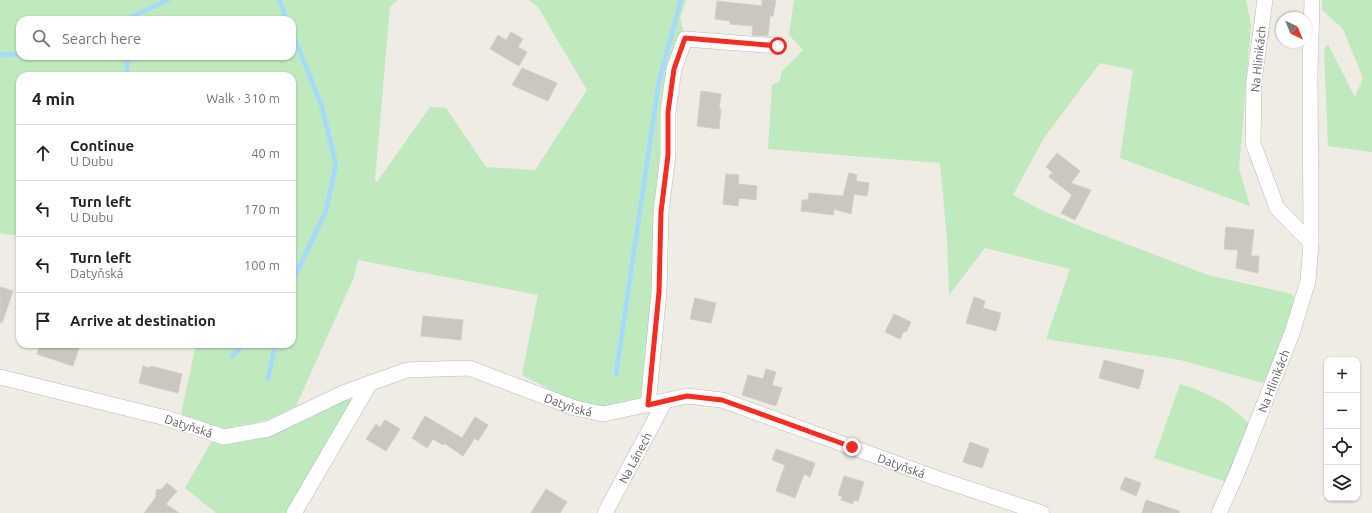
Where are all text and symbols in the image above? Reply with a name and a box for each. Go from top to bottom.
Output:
north arrow [1276,12,1312,48]
search box [16,16,296,60]
street label: Na Hlinikách [1248,25,1268,93]
icon: search [30,27,52,49]
text: Search here [62,30,141,47]
route start [769,37,787,55]
text: 4 min [32,89,75,108]
text: Walk · 310 m [206,91,280,105]
text: Continue [70,137,134,154]
icon: ahead [32,142,54,164]
text: 40 m [251,146,280,160]
text: U Dubu [70,154,114,168]
text: Turn left [70,193,131,210]
icon: left [32,198,54,220]
text: 170 m [244,202,280,216]
text: U Dubu [70,210,114,224]
text: Turn left [70,249,131,266]
icon: left [32,254,54,276]
text: 100 m [244,258,280,272]
text: Datyňská [70,266,124,280]
icon: arrive [32,310,54,332]
text: Arrive at destination [70,312,216,329]
street label: Na Hlinikách [1255,347,1291,414]
map controls [1324,357,1360,501]
button: + [1324,357,1360,393]
street label: Datyňská [543,391,593,418]
button: − [1324,393,1360,429]
street label: Datyňská [163,412,214,439]
button: locate [1324,429,1360,465]
street label: Na Lánech [616,430,654,485]
route end [843,438,861,456]
street label: Datyňská [876,451,927,480]
button: layers [1324,465,1360,501]

